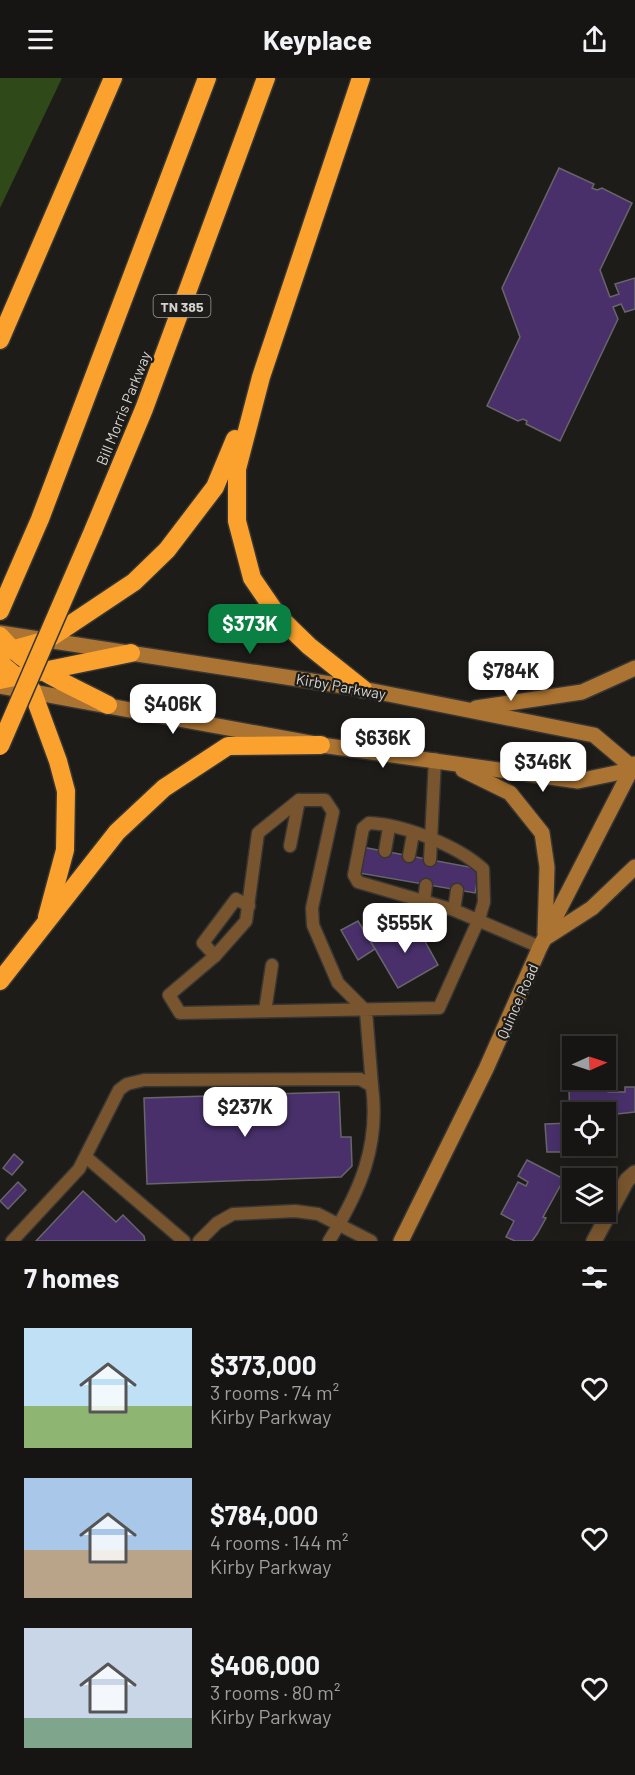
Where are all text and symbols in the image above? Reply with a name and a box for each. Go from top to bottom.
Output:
icon: menu [24,23,57,56]
text: Keyplace [263,23,372,55]
icon: share [578,23,611,56]
road number: TN 385 [154,295,210,317]
street label: Bill Morris Parkway [92,348,154,468]
pin: $373K [208,604,292,655]
text: $373K [222,611,278,635]
pin: $784K [469,651,553,702]
text: $784K [483,658,539,682]
street label: Kirby Parkway [295,669,387,703]
pin: $406K [131,684,215,735]
text: $406K [144,691,202,715]
pin: $636K [341,718,425,769]
text: $636K [355,725,411,749]
pin: $346K [501,742,585,793]
text: $346K [514,749,572,773]
pin: $555K [363,903,447,954]
text: $555K [377,910,433,934]
street label: Quince Road [492,961,542,1041]
north arrow [562,1036,616,1090]
map controls [562,1036,616,1222]
pin: $237K [203,1087,287,1138]
text: $237K [217,1094,273,1118]
button: locate [562,1102,616,1156]
button: layers [562,1168,616,1222]
icon: filters [578,1261,611,1294]
text: 7 homes [24,1262,119,1293]
text: $373,000 [210,1349,317,1380]
icon: home [72,1352,144,1424]
icon: heart [578,1372,611,1405]
text: 3 rooms · 74 m² [210,1380,339,1404]
text: Kirby Parkway [210,1404,331,1428]
text: $784,000 [210,1499,318,1530]
icon: home [72,1502,144,1574]
icon: heart [578,1522,611,1555]
text: 4 rooms · 144 m² [210,1530,348,1554]
text: Kirby Parkway [210,1554,331,1578]
text: $406,000 [210,1649,320,1680]
icon: home [72,1652,144,1724]
icon: heart [578,1672,611,1705]
text: 3 rooms · 80 m² [210,1680,340,1704]
text: Kirby Parkway [210,1704,331,1728]

